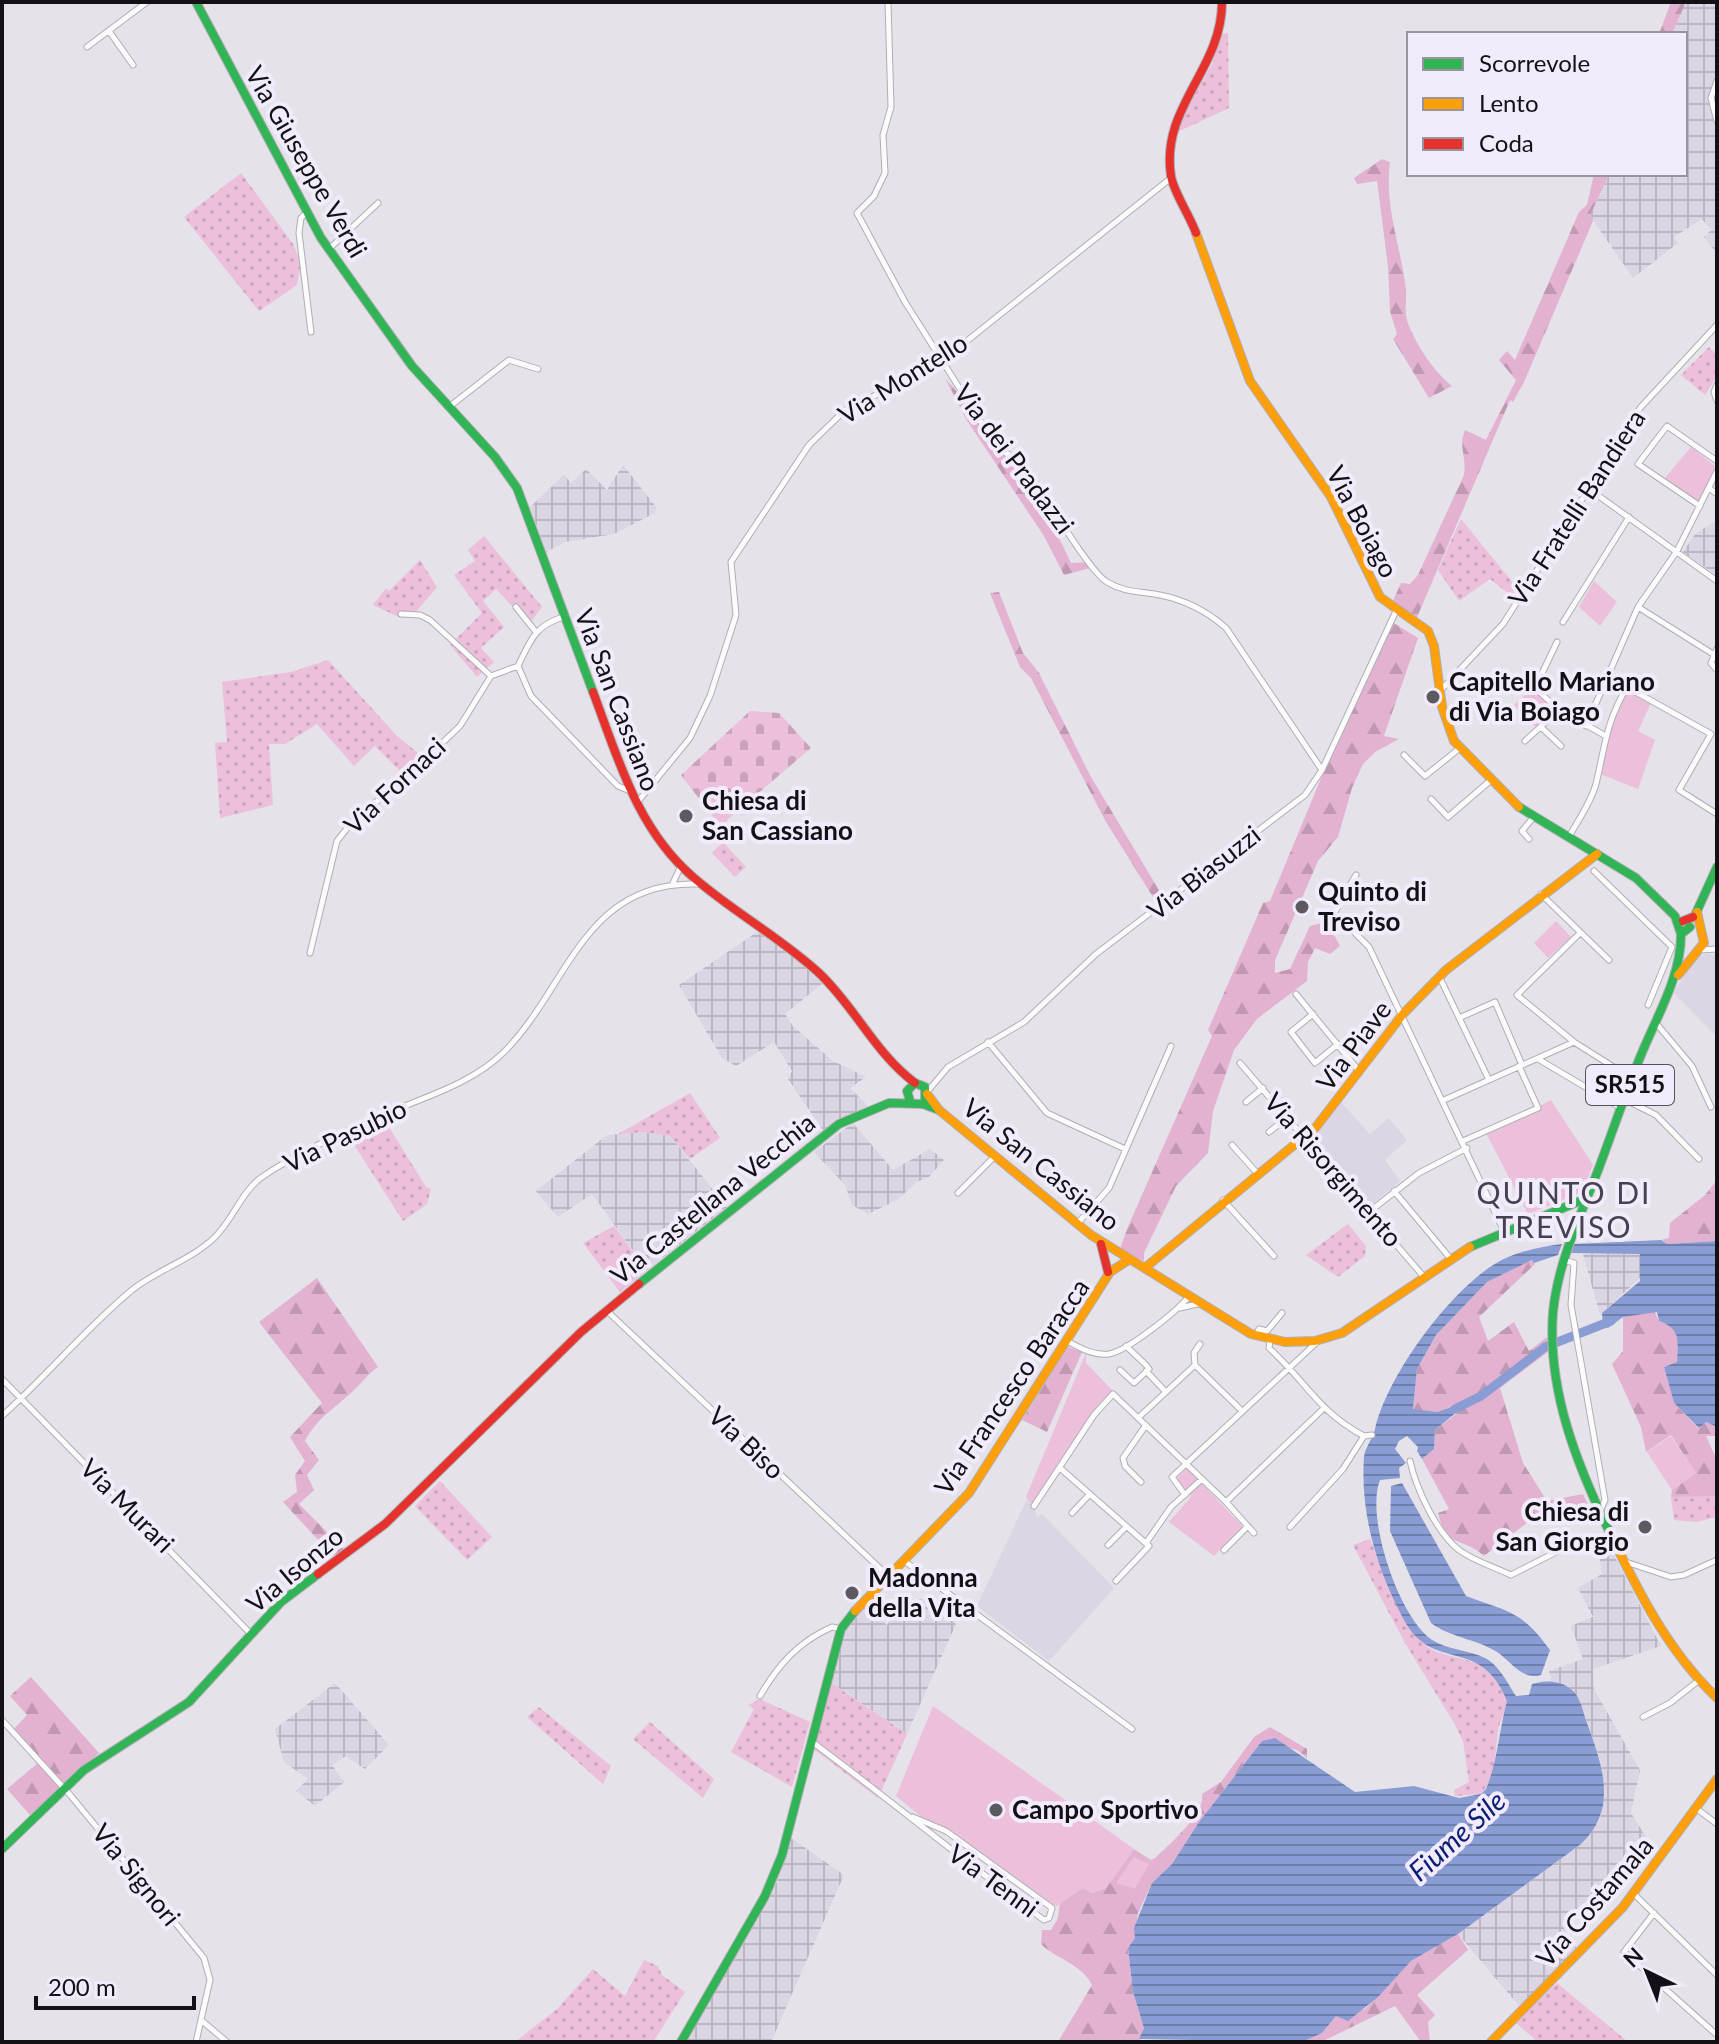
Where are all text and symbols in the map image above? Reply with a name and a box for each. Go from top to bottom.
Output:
legend [1407,32,1687,176]
text: Scorrevole [1479,48,1590,77]
street label: Via Giuseppe Verdi [239,60,375,263]
text: Lento [1479,88,1539,117]
text: Coda [1479,128,1534,157]
street label: Via Montello [832,326,973,430]
street label: Via dei Pradazzi [948,377,1082,540]
street label: Via Fratelli Bandiera [1501,403,1652,612]
street label: Via Boiago [1320,460,1406,583]
street label: Via San Cassiano [568,604,667,795]
place label: Capitello Mariano di Via Boiago [1449,665,1655,727]
marker: Capitello Mariano di Via Boiago [1424,688,1442,706]
street label: Via Fornaci [337,730,452,840]
place label: Chiesa di San Cassiano [702,784,853,846]
marker: Chiesa di San Cassiano [677,807,695,825]
street label: Via Biasuzzi [1140,818,1266,926]
place label: Quinto di Treviso [1318,875,1427,937]
marker: Quinto di Treviso [1293,898,1311,916]
street label: Via Piave [1309,994,1397,1097]
road number: SR515 [1586,1065,1674,1105]
street label: Via Risorgimento [1258,1086,1410,1253]
street label: Via San Cassiano [957,1091,1127,1237]
street label: Via Pasubio [278,1092,411,1179]
street label: Via Castellana Vecchia [604,1106,821,1291]
district label: QUINTO DI TREVISO [1476,1174,1652,1244]
street label: Via Francesco Baracca [927,1272,1095,1501]
street label: Via Biso [702,1399,791,1485]
street label: Via Murari [74,1452,181,1559]
place label: Chiesa di San Giorgio [1496,1495,1629,1557]
marker: Chiesa di San Giorgio [1636,1518,1654,1536]
street label: Via Isonzo [239,1519,349,1619]
place label: Madonna della Vita [868,1561,978,1623]
marker: Madonna della Vita [843,1584,861,1602]
water label: Fiume Sile [1401,1783,1512,1887]
place label: Campo Sportivo [1012,1793,1199,1825]
marker: Campo Sportivo [987,1801,1005,1819]
street label: Via Signori [86,1817,188,1932]
street label: Via Costamala [1529,1830,1660,1973]
street label: Via Tenni [942,1837,1045,1924]
north arrow [1607,1932,1687,2012]
text: N [1618,1941,1648,1973]
scale bar [36,1960,194,2010]
text: 200 m [48,1972,116,2001]

